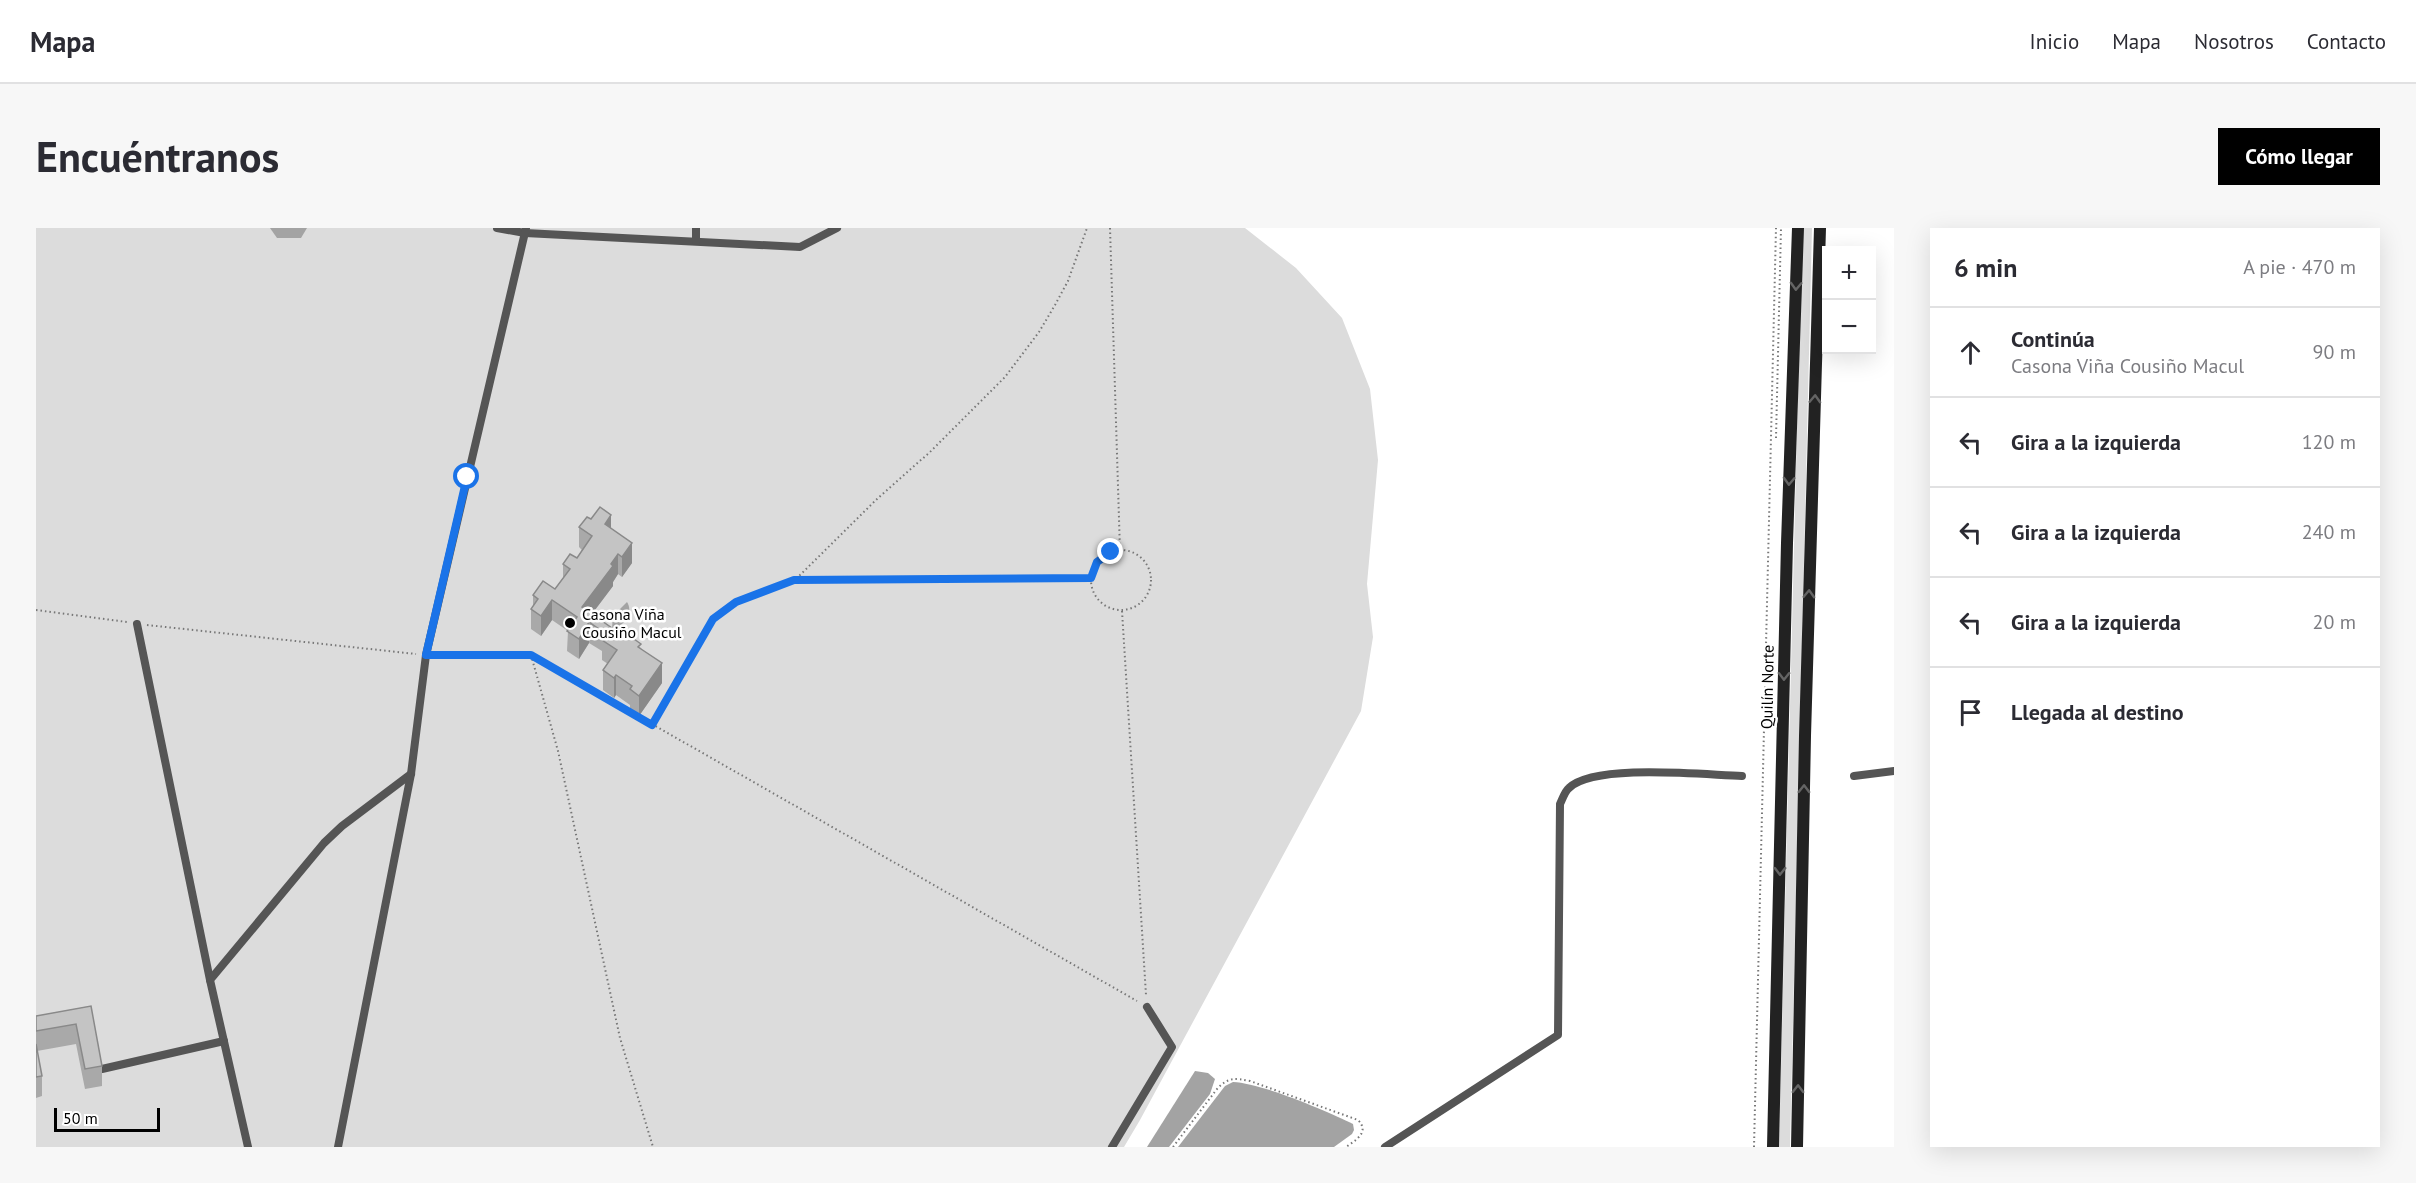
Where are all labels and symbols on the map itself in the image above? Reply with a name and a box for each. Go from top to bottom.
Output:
one-way arrow [1789,282,1802,291]
one-way arrow [1809,394,1821,403]
route start [453,463,479,489]
one-way arrow [1783,477,1795,486]
route end [1097,538,1123,564]
one-way arrow [1803,589,1816,598]
place label: Casona Viña Cousiño Macul [582,604,682,642]
marker: Casona Viña Cousiño Macul [563,616,577,630]
street label: Quilín Norte [1756,645,1778,729]
one-way arrow [1778,672,1790,681]
one-way arrow [1798,784,1810,793]
one-way arrow [1774,867,1786,876]
one-way arrow [1792,1084,1804,1093]
scale bar [54,1105,160,1132]

